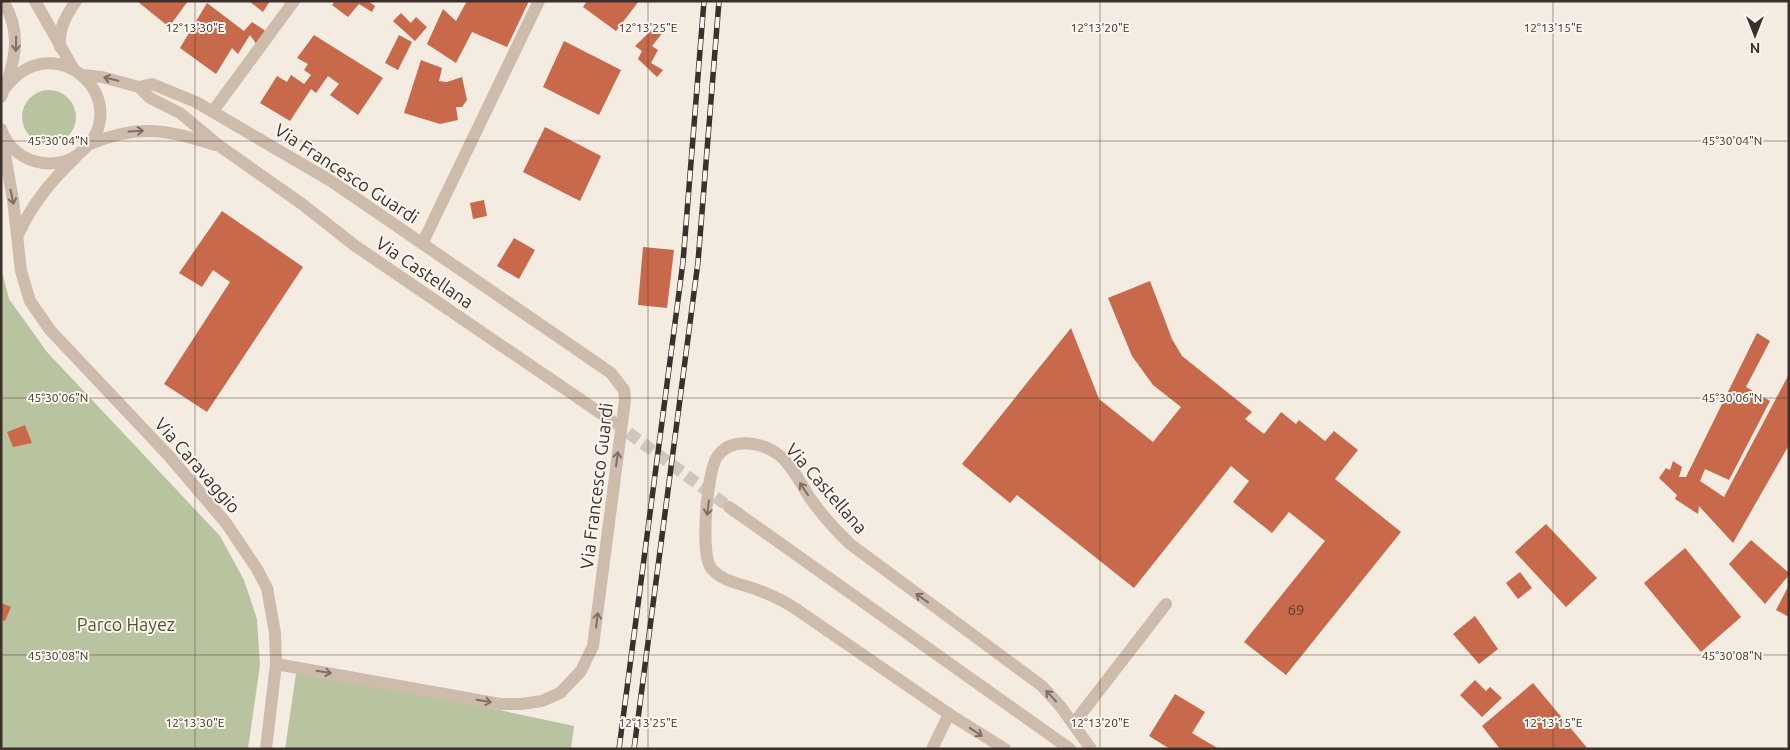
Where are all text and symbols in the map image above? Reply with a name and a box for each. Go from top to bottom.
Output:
north arrow [1730,10,1780,60]
text: 12°13'30"E [166,21,225,34]
text: 12°13'25"E [619,21,678,34]
text: 12°13'20"E [1071,21,1130,34]
text: 12°13'15"E [1524,21,1583,34]
one-way arrow [11,36,20,52]
text: N [1750,40,1760,56]
one-way arrow [104,74,120,83]
street label: Via Francesco Guardi [271,119,423,227]
one-way arrow [128,126,144,135]
text: 45°30'04"N [28,134,88,147]
text: 45°30'04"N [1702,134,1762,147]
one-way arrow [8,188,17,204]
street label: Via Castellana [373,232,477,312]
text: 45°30'06"N [28,391,88,404]
text: 45°30'06"N [1702,391,1762,404]
street label: Via Francesco Guardi [576,402,616,570]
street label: Via Caravaggio [151,413,245,517]
street label: Via Castellana [782,439,872,537]
one-way arrow [612,451,622,467]
one-way arrow [799,482,809,496]
one-way arrow [702,499,712,515]
one-way arrow [915,593,929,603]
house number: 69 [1288,601,1304,618]
one-way arrow [592,612,602,628]
park label: Parco Hayez [77,614,175,634]
text: 45°30'08"N [28,649,88,662]
text: 45°30'08"N [1702,649,1762,662]
one-way arrow [316,668,332,678]
one-way arrow [1045,690,1057,702]
one-way arrow [476,696,492,706]
text: 12°13'30"E [166,716,225,729]
text: 12°13'25"E [619,716,678,729]
text: 12°13'20"E [1071,716,1130,729]
text: 12°13'15"E [1524,716,1583,729]
one-way arrow [969,727,983,737]

